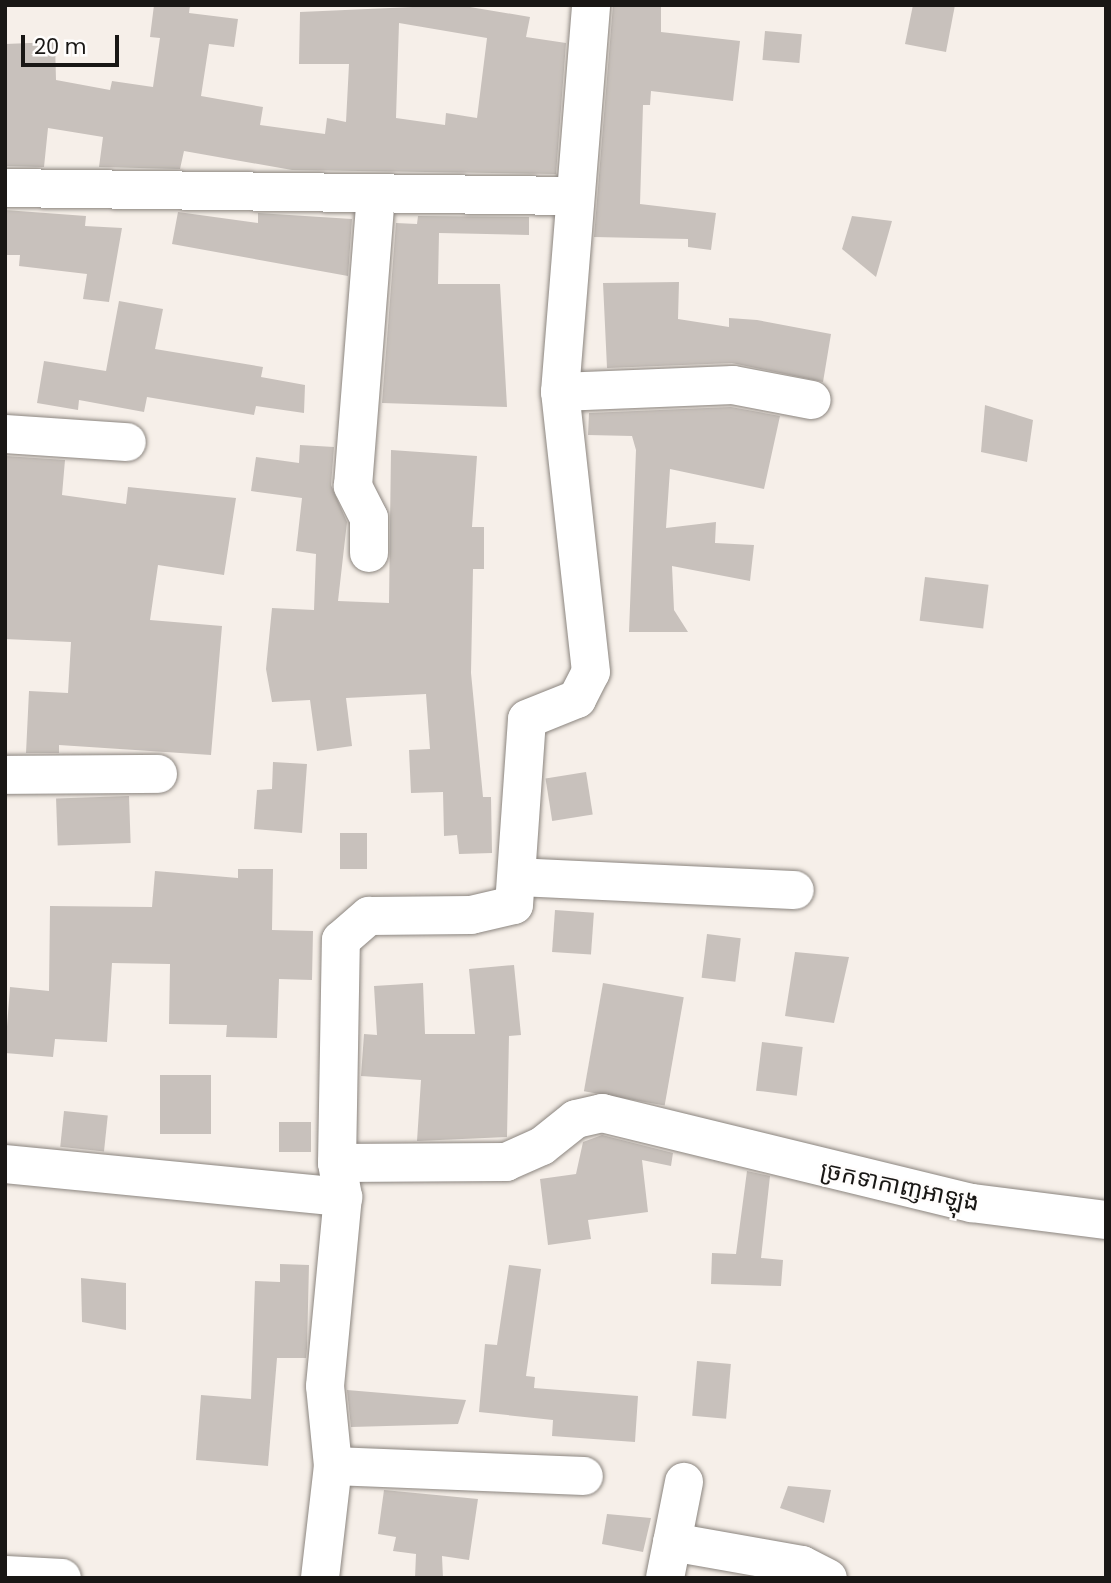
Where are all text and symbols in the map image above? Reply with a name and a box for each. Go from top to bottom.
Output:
scale bar [24,21,122,65]
text: 20 m [34,32,87,61]
street label: ច្រកទាកាញអាឡុង [818,1155,982,1217]

